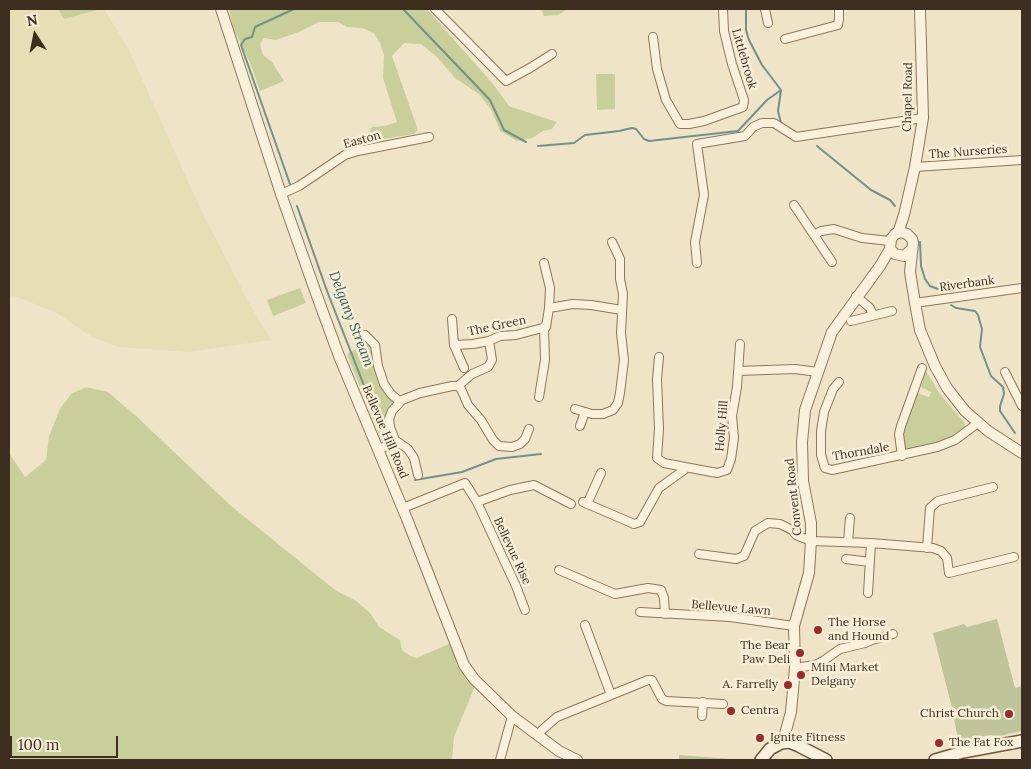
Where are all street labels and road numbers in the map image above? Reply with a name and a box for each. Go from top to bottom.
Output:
street label: Littlebrook [728,27,760,91]
street label: Chapel Road [900,62,916,132]
street label: Easton [342,128,382,152]
street label: The Nurseries [928,142,1008,162]
street label: Riverbank [939,273,995,295]
street label: The Green [467,313,527,339]
street label: Bellevue Hill Road [359,383,411,481]
street label: Holly Hill [713,400,731,452]
street label: Thorndale [831,440,891,464]
street label: Convent Road [783,458,805,536]
street label: Bellevue Rise [490,515,534,587]
street label: Bellevue Lawn [691,597,771,619]

